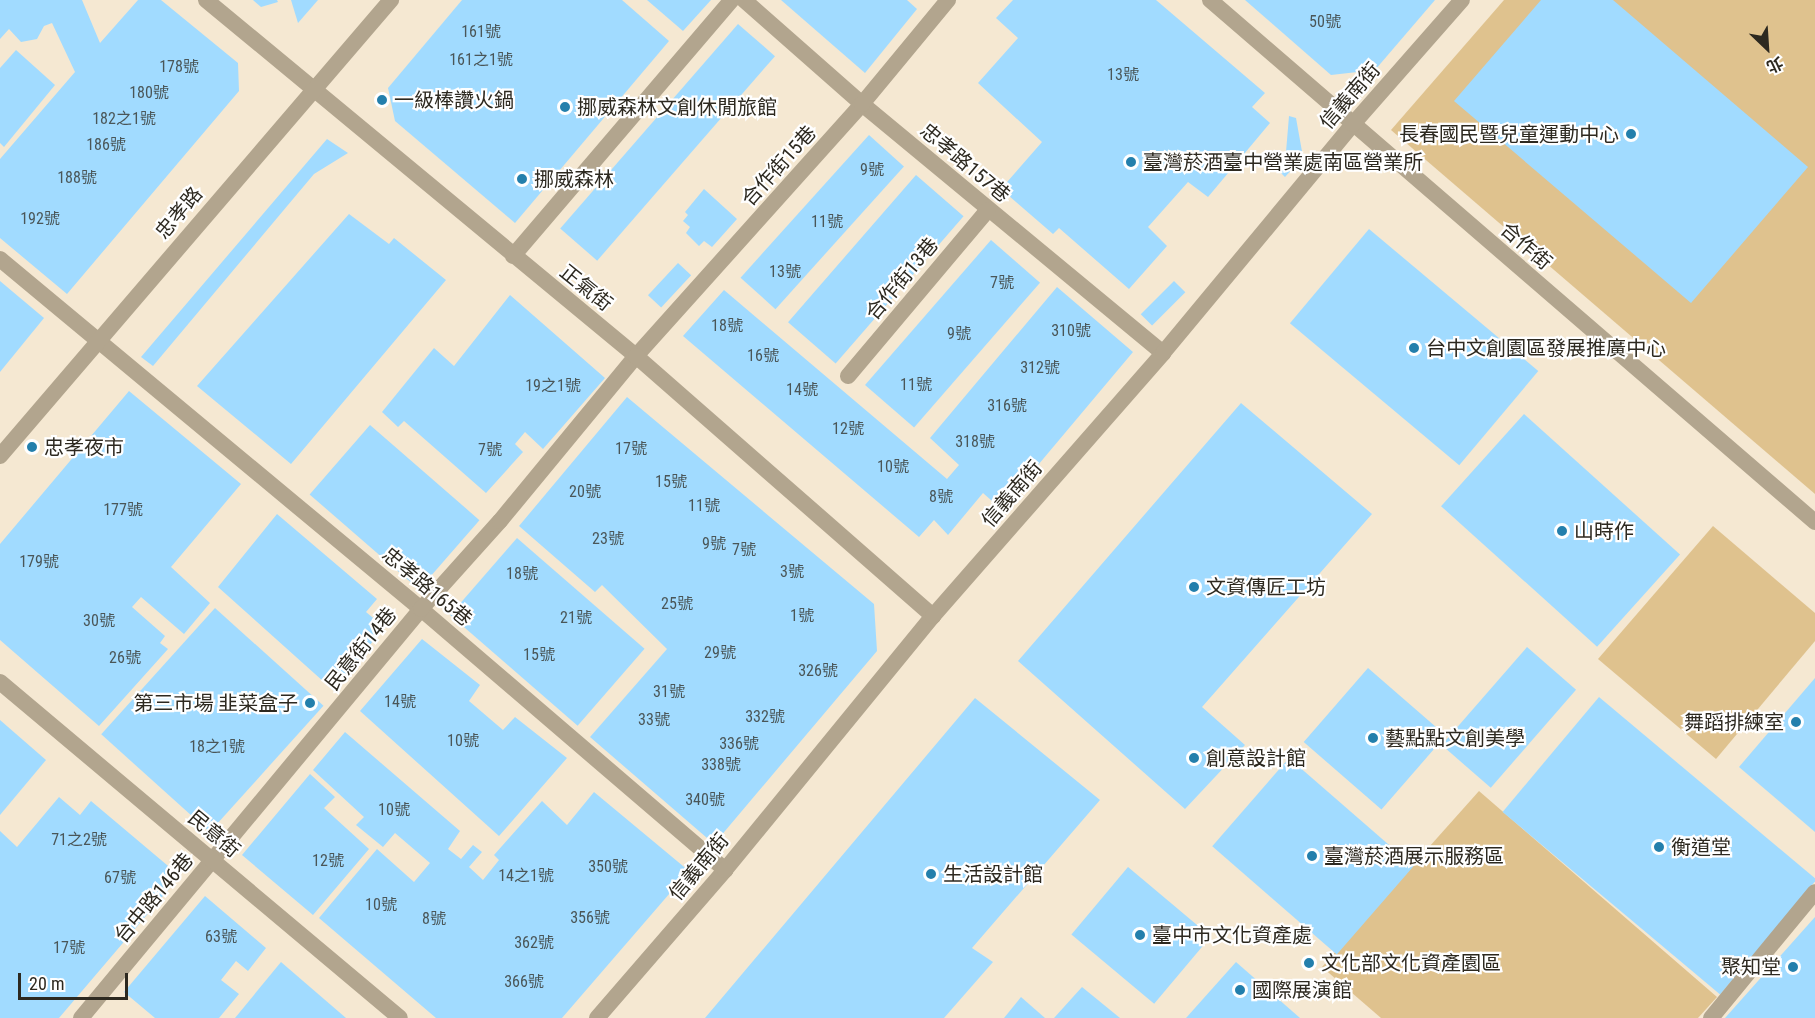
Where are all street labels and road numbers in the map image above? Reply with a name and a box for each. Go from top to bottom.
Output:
street label: 信義南街 [1315,58,1385,134]
street label: 忠孝路157巷 [915,119,1015,207]
street label: 合作街15巷 [737,121,821,211]
street label: 忠孝路 [151,182,207,244]
street label: 合作街 [1495,217,1557,275]
street label: 合作街13巷 [861,233,943,325]
street label: 正氣街 [555,260,617,316]
street label: 信義南街 [977,456,1047,532]
street label: 忠孝路165巷 [377,543,477,631]
street label: 民意街14巷 [320,603,402,695]
street label: 民意街 [183,806,245,862]
street label: 信義南街 [664,829,734,905]
street label: 台中路146巷 [110,848,198,948]

